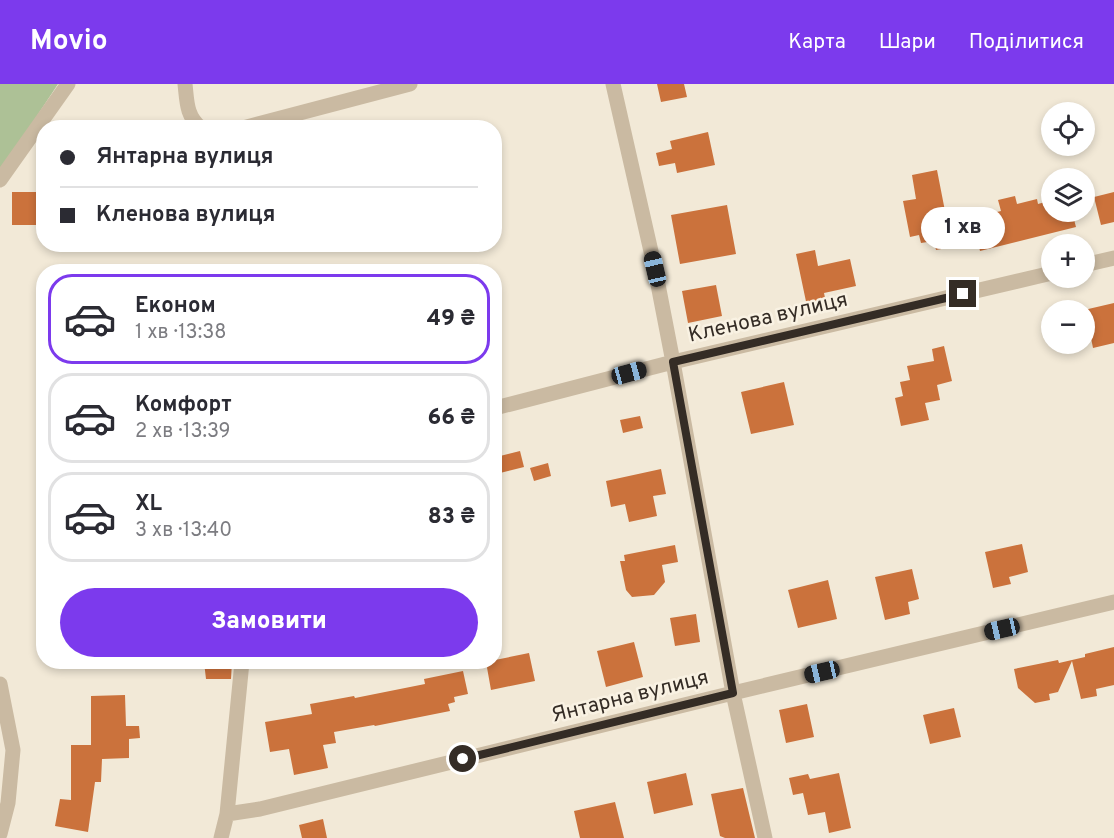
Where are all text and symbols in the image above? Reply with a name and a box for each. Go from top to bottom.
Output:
text: Movio [30,24,108,60]
text: Карта [788,29,846,56]
text: Шари [879,29,936,56]
text: Поділитися [969,29,1084,56]
map controls [1041,102,1095,354]
button: locate [1041,102,1095,156]
text: Янтарна вулиця [96,144,274,171]
button: layers [1041,168,1095,222]
text: Кленова вулиця [96,202,275,229]
callout: 1 хв [921,207,1005,249]
text: 1 хв [944,215,982,241]
button: + [1041,234,1095,288]
car [642,249,668,289]
route end [949,280,976,307]
street label: Кленова вулиця [686,287,850,349]
icon: car [63,292,117,346]
text: Економ [135,293,216,320]
button: − [1041,300,1095,354]
text: 49 ₴ [427,306,475,333]
text: 1 хв · 13:38 [135,320,226,346]
car [609,360,649,386]
icon: car [63,391,117,445]
text: Комфорт [135,392,232,419]
text: 66 ₴ [428,405,475,432]
text: 2 хв · 13:39 [135,419,231,445]
icon: car [63,490,117,544]
text: XL [135,491,162,518]
text: 83 ₴ [428,504,475,531]
text: 3 хв · 13:40 [135,518,232,544]
button: Замовити [60,588,478,657]
car [982,616,1022,642]
car [802,659,842,685]
street label: Янтарна вулиця [549,664,711,730]
route start [449,745,476,772]

